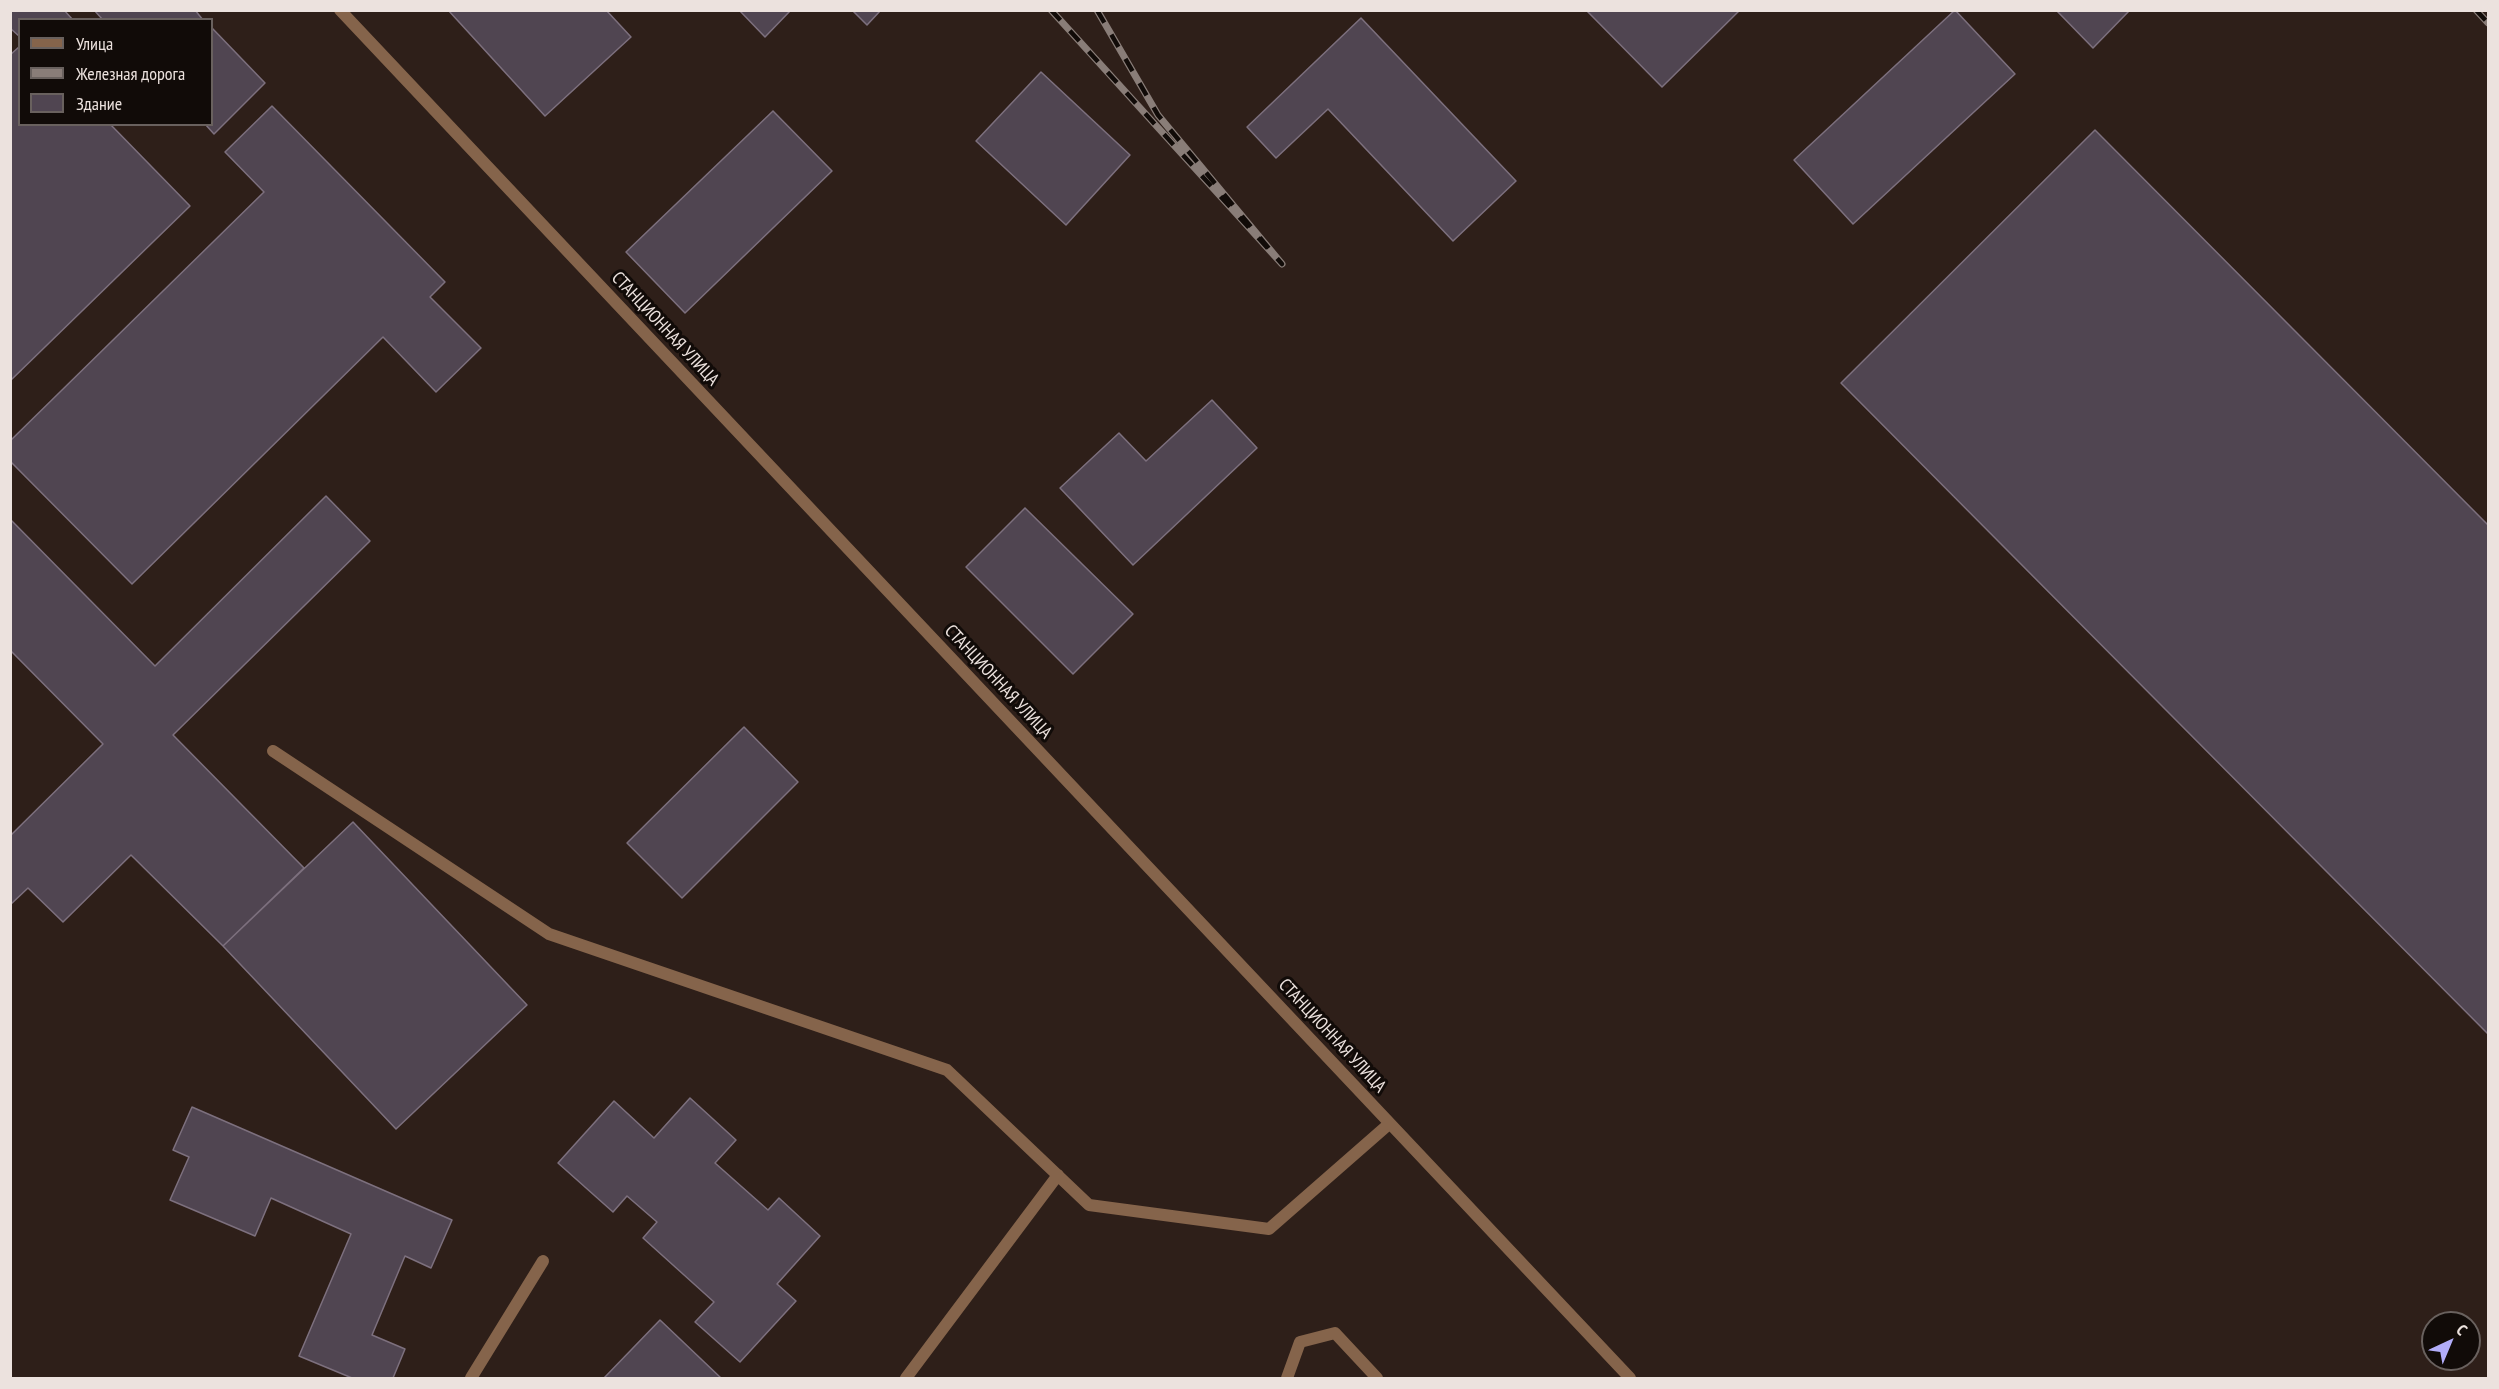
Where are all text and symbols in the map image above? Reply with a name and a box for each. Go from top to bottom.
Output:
legend [18,18,213,126]
text: Улица [76,32,113,55]
text: Железная дорога [76,62,185,85]
text: Здание [76,92,122,115]
street label: СТАНЦИОННАЯ УЛИЦА [607,268,723,390]
street label: СТАНЦИОННАЯ УЛИЦА [940,621,1056,743]
street label: СТАНЦИОННАЯ УЛИЦА [1274,975,1390,1097]
north arrow [2421,1311,2481,1371]
text: С [2453,1320,2472,1339]

